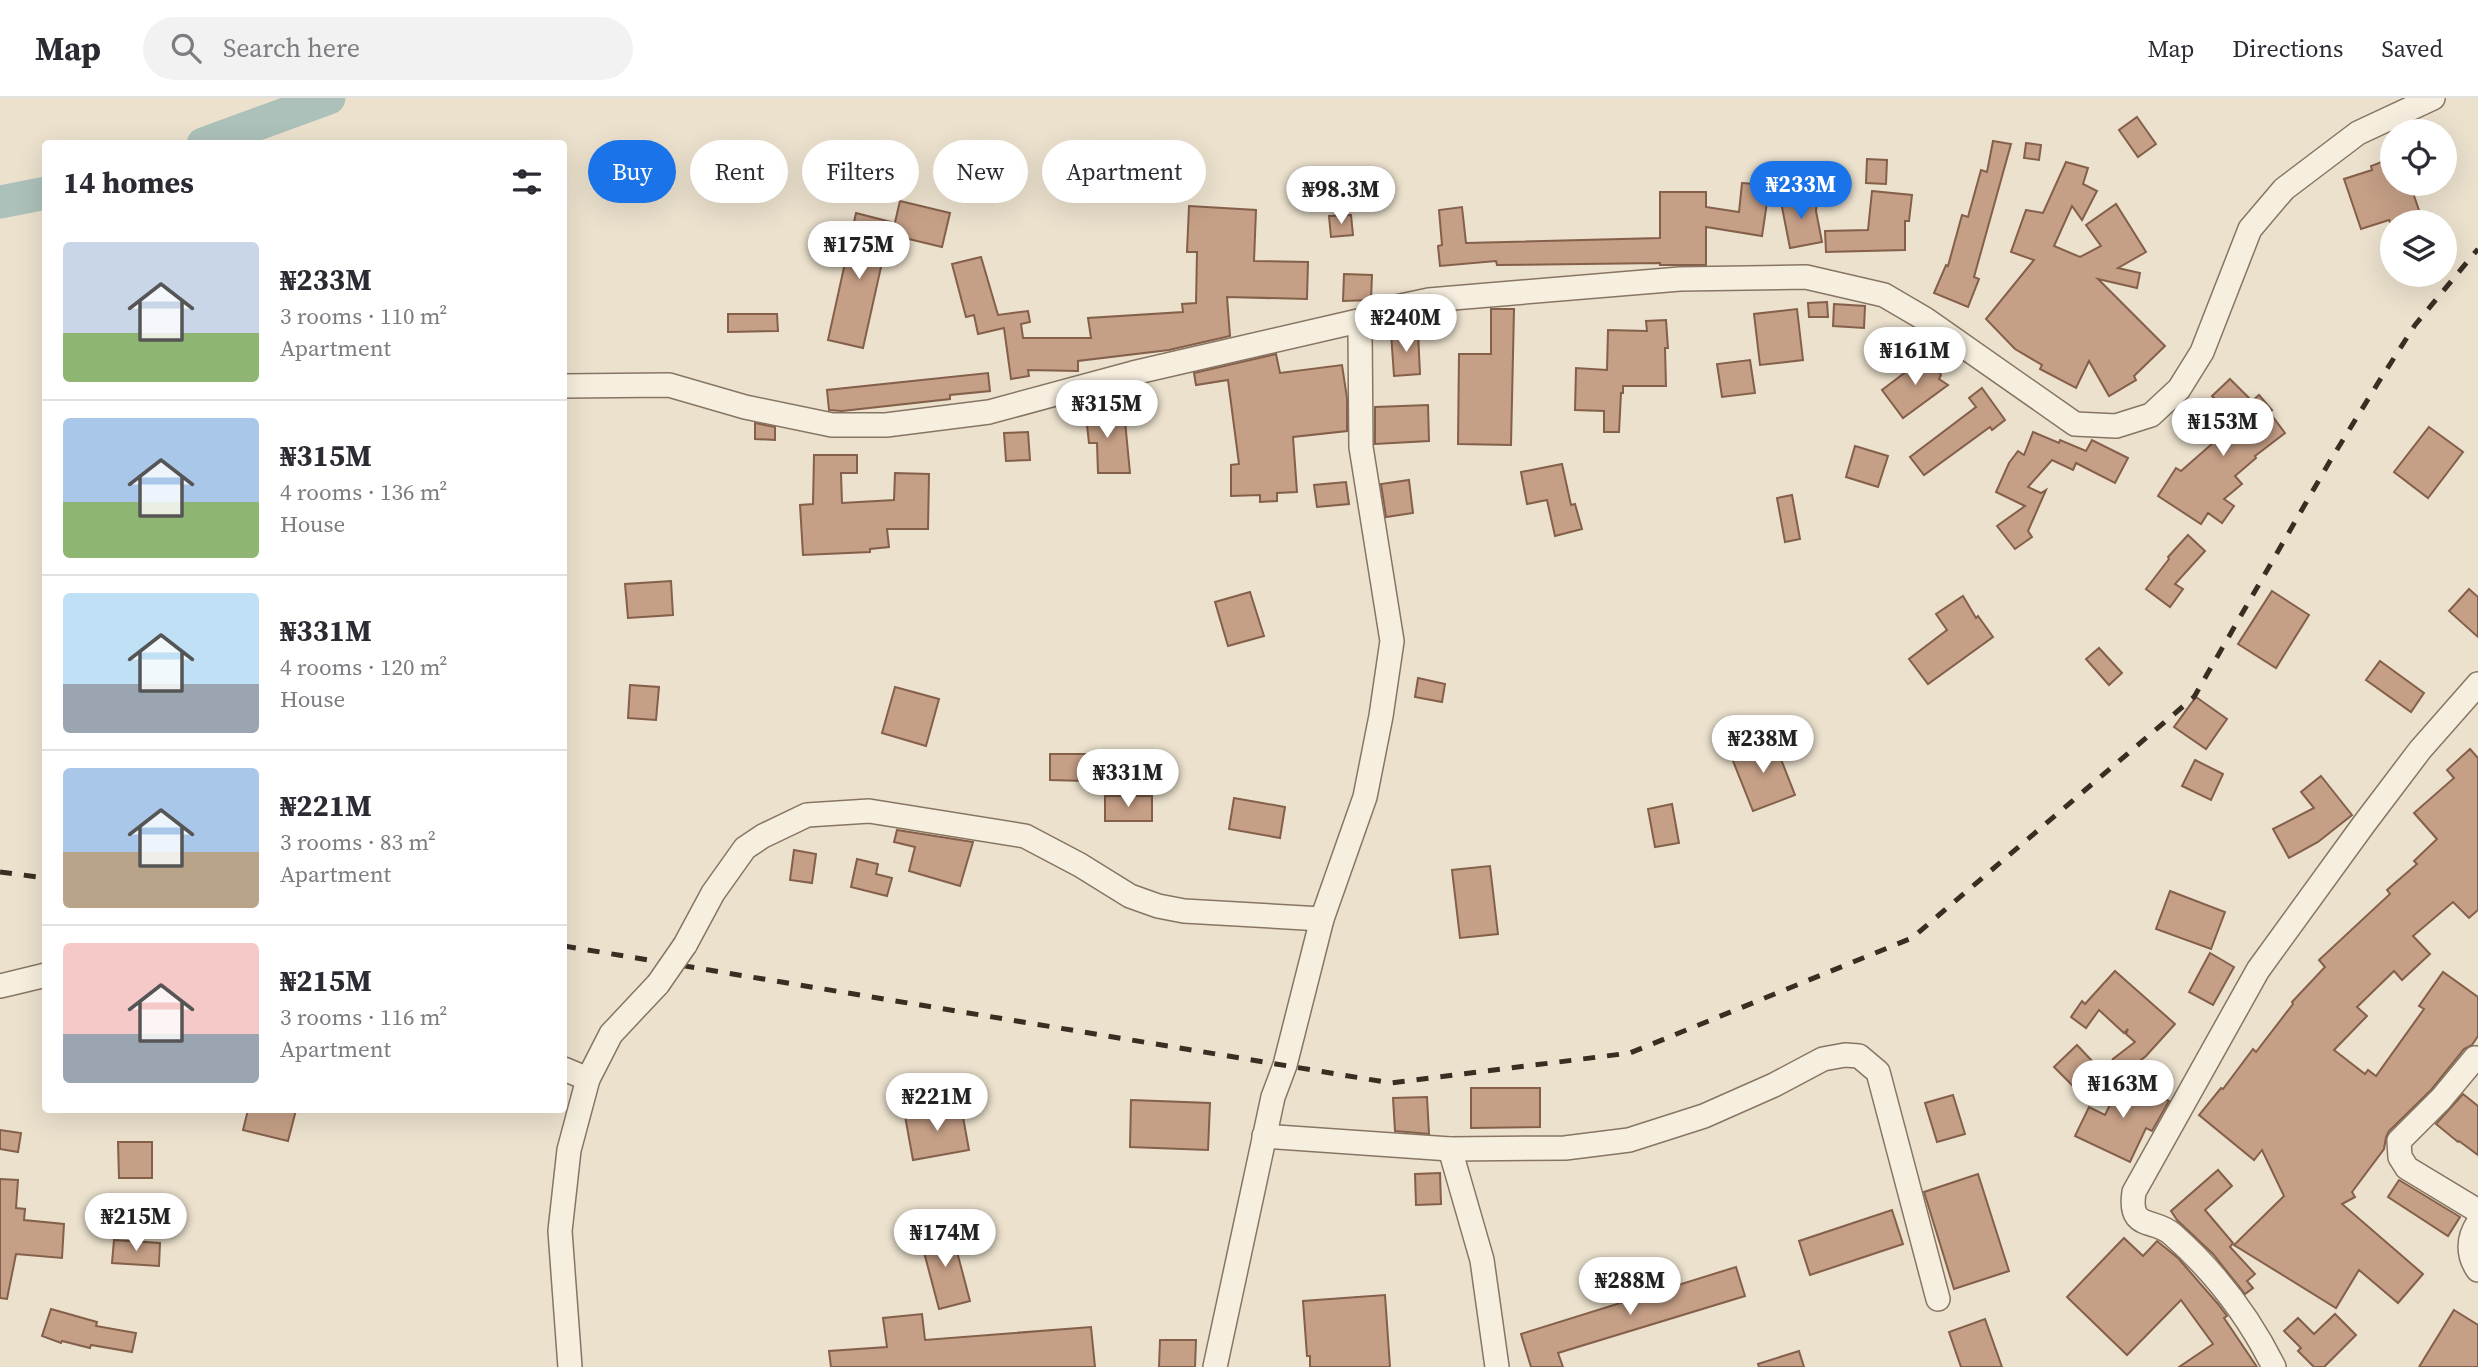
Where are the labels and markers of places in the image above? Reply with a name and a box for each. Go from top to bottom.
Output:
pin: ₦233M [1752,162,1850,221]
pin: ₦98.3M [1284,166,1398,226]
pin: ₦175M [810,222,908,281]
pin: ₦240M [1357,294,1455,354]
pin: ₦161M [1866,328,1964,387]
pin: ₦315M [1058,380,1156,440]
pin: ₦153M [2174,398,2272,458]
pin: ₦238M [1714,716,1812,775]
pin: ₦331M [1079,750,1177,809]
pin: ₦163M [2074,1060,2172,1120]
pin: ₦221M [888,1074,986,1133]
pin: ₦215M [87,1194,185,1253]
pin: ₦174M [896,1210,994,1269]
pin: ₦288M [1581,1258,1679,1317]

